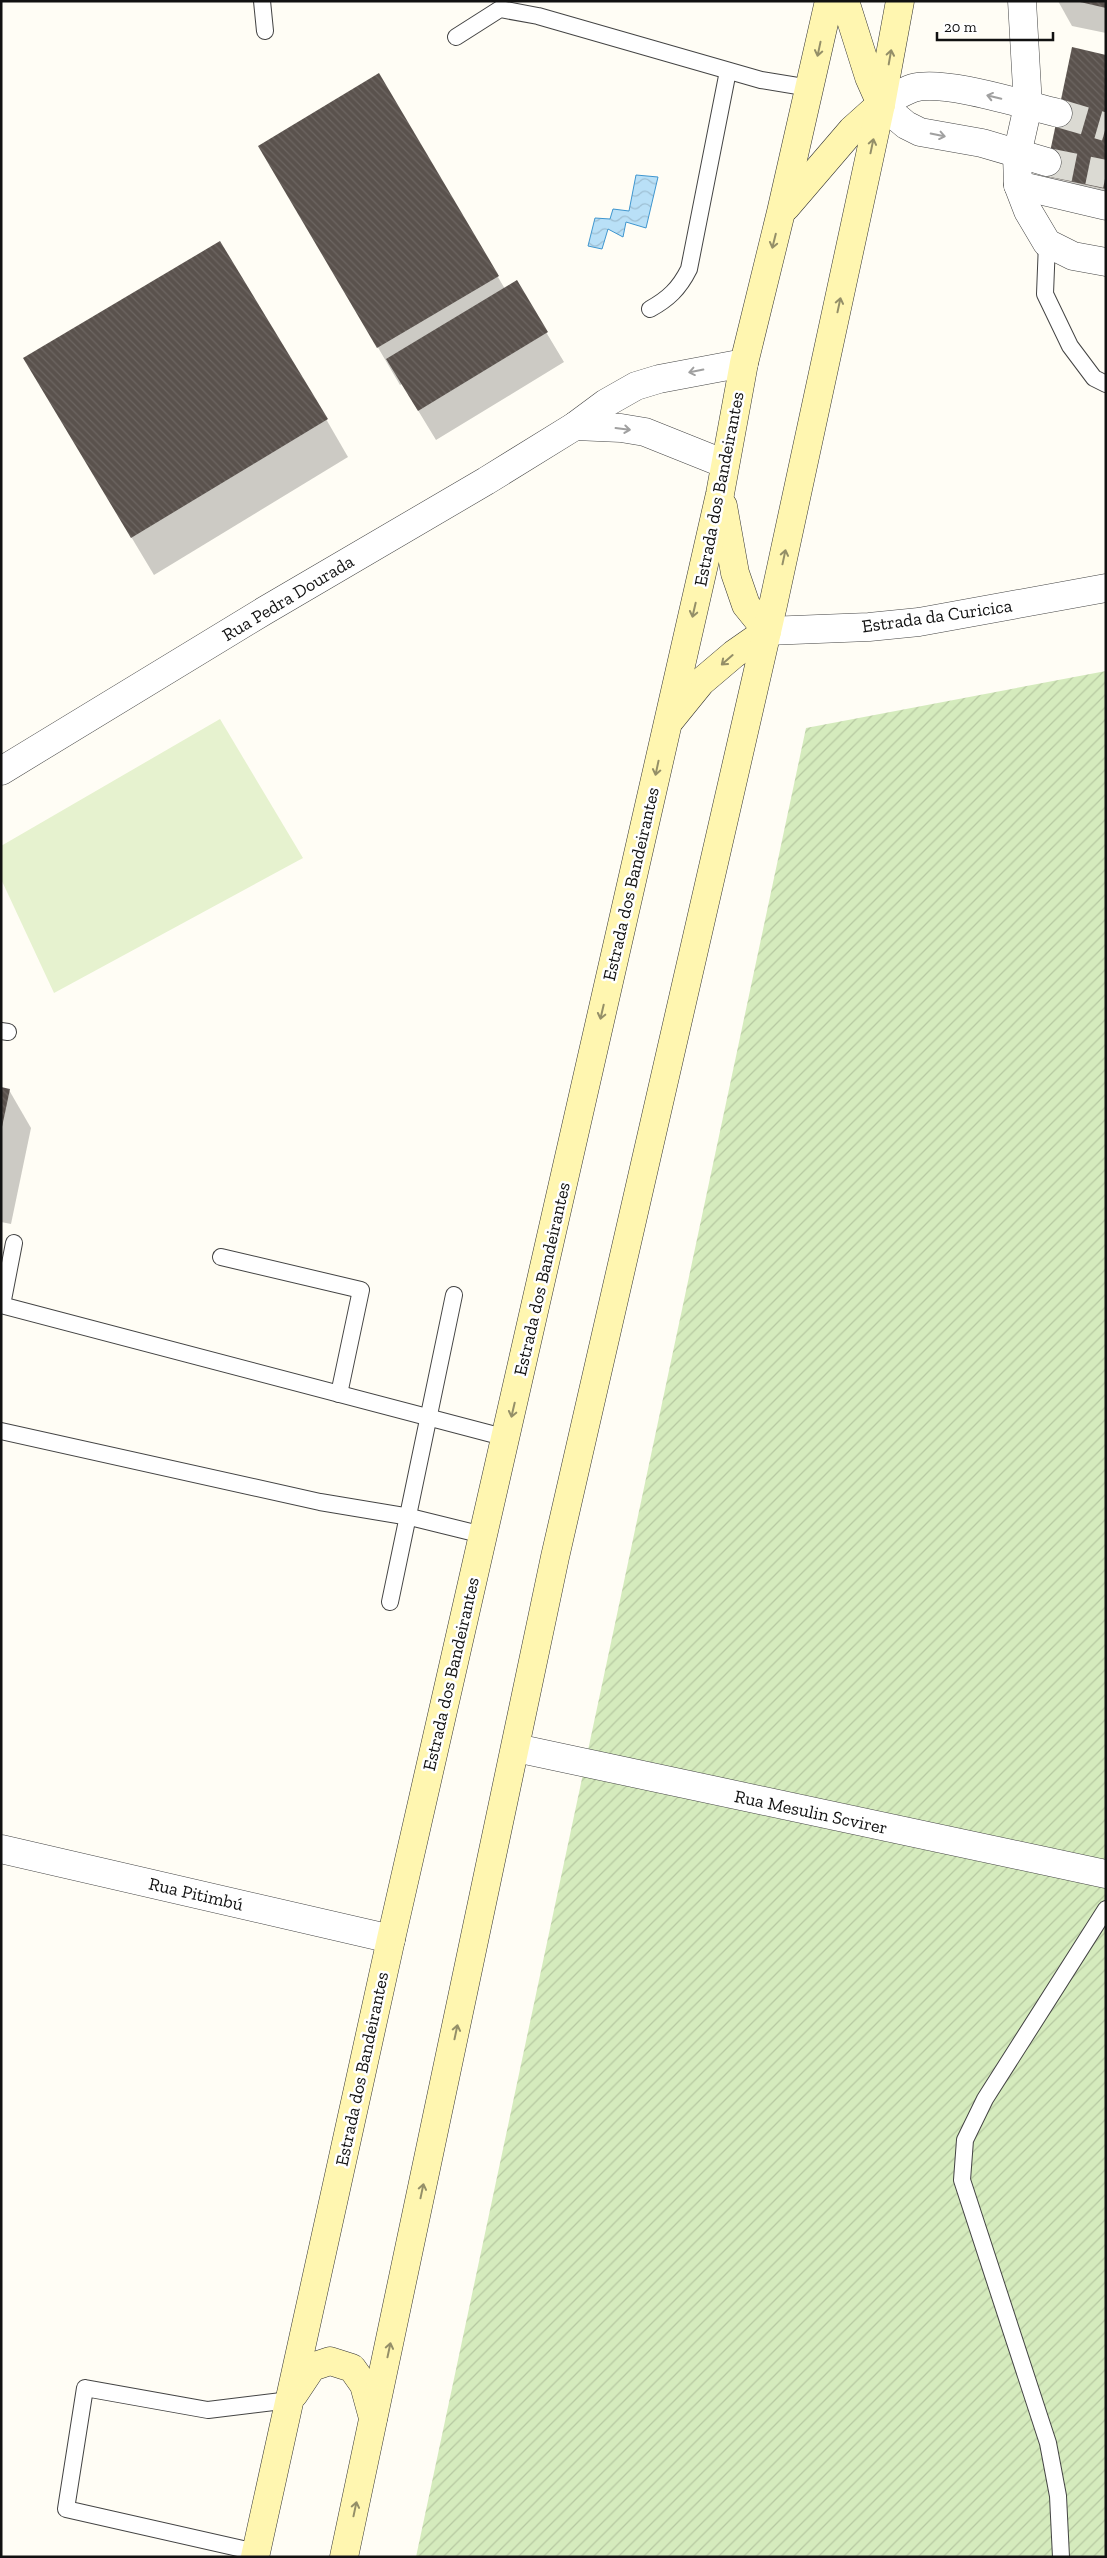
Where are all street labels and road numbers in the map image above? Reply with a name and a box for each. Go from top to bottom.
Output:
street label: Estrada dos Bandeirantes [689,390,749,588]
street label: Rua Pedra Dourada [218,550,358,646]
street label: Estrada da Curicica [860,595,1014,637]
street label: Estrada dos Bandeirantes [598,785,664,983]
street label: Estrada dos Bandeirantes [509,1180,575,1378]
street label: Estrada dos Bandeirantes [418,1575,484,1773]
street label: Rua Mesulin Scvirer [733,1785,889,1839]
street label: Rua Pitimbú [147,1872,245,1916]
street label: Estrada dos Bandeirantes [331,1970,393,2168]

